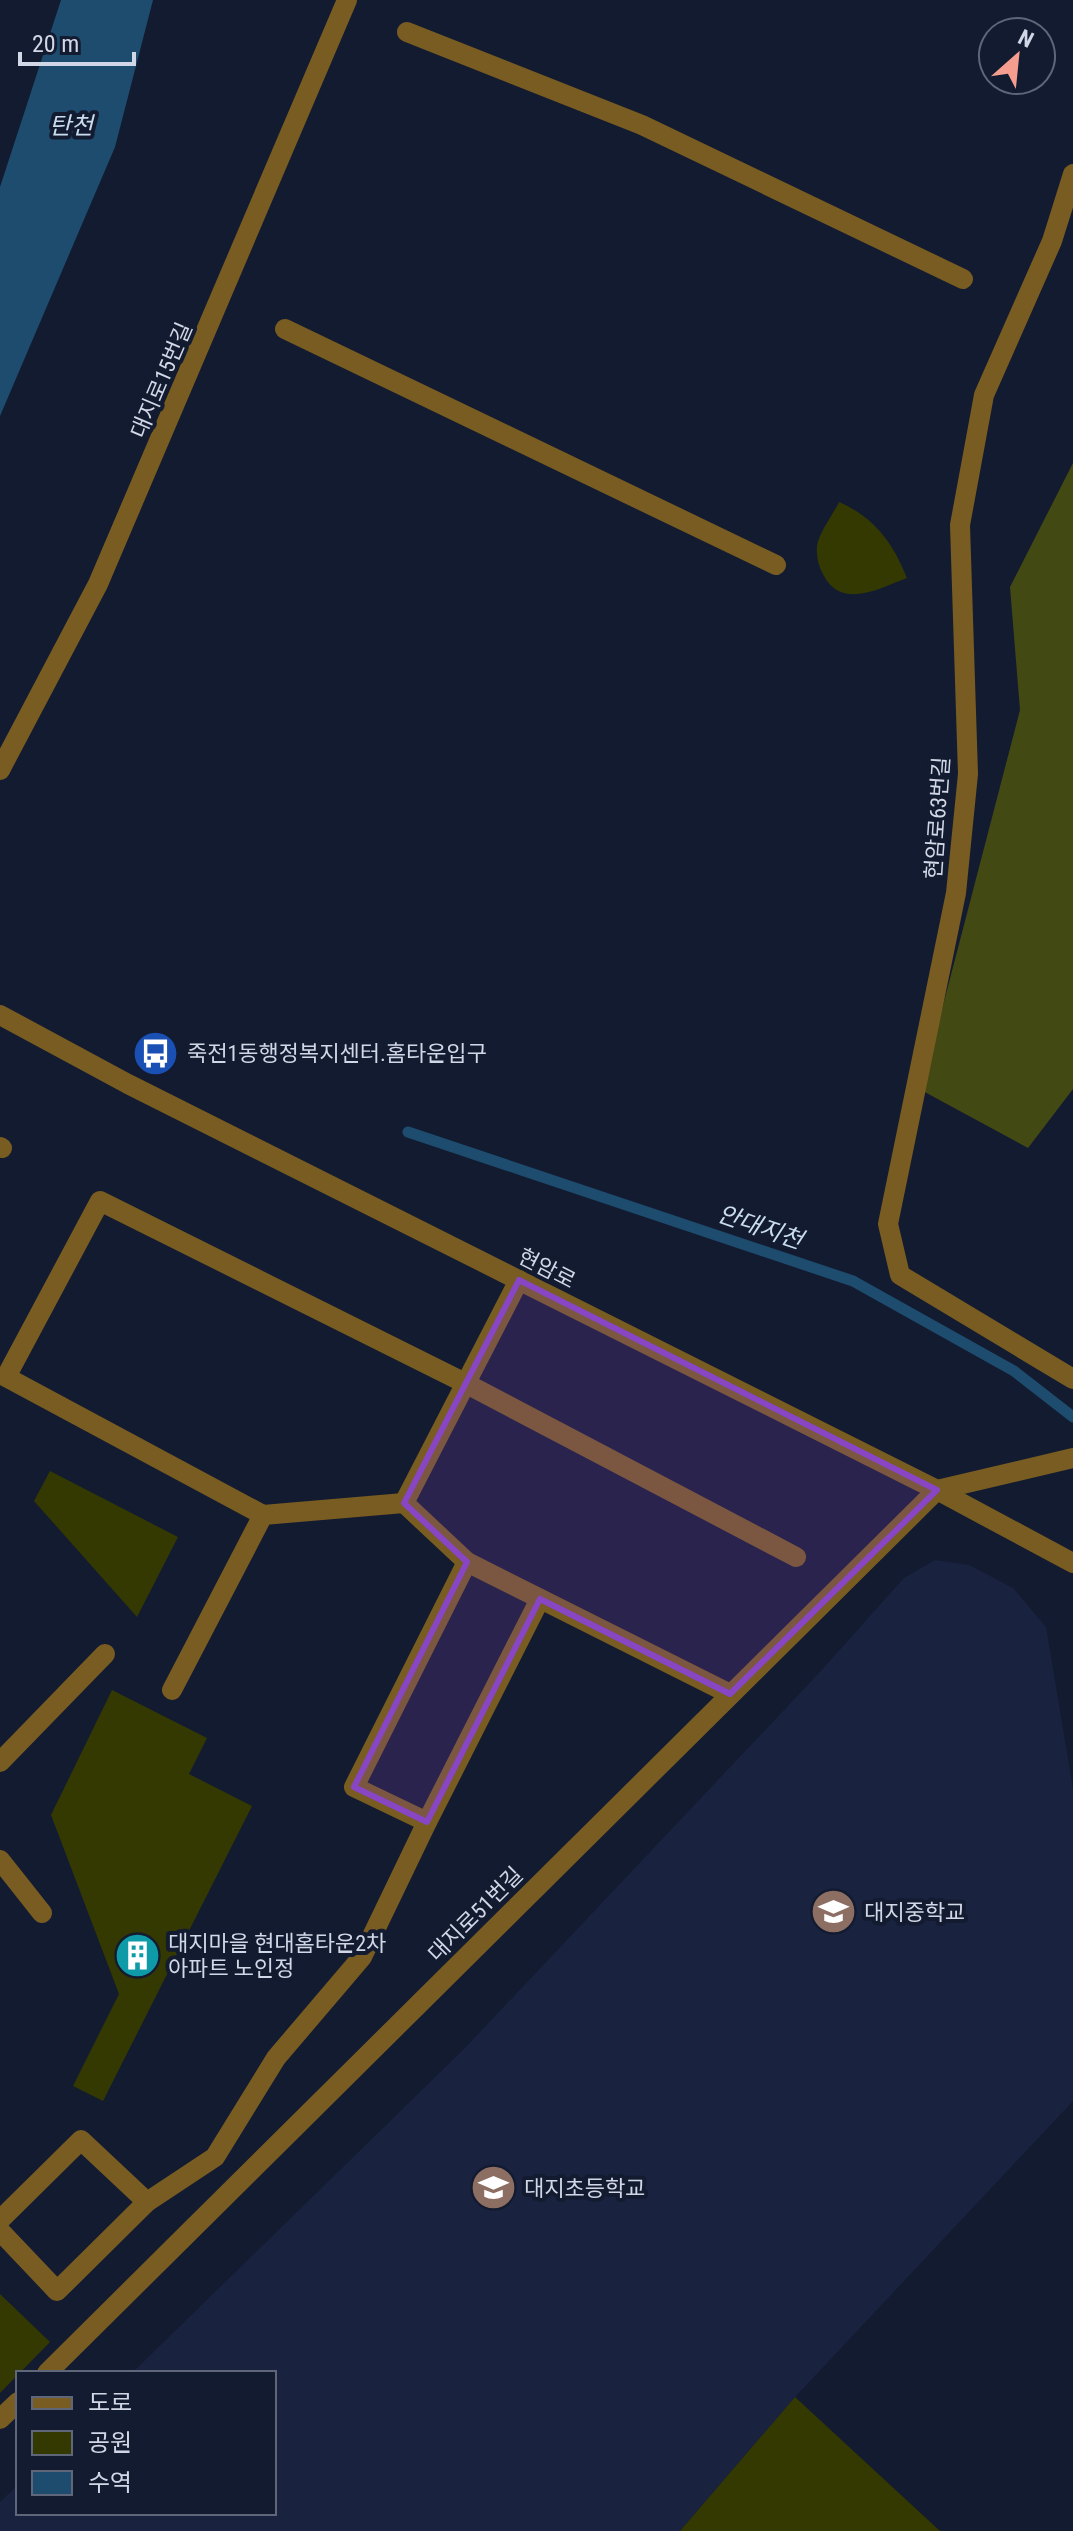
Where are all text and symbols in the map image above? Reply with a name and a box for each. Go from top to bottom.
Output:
scale bar [20,16,134,66]
north arrow [977,16,1057,96]
text: N [1014,24,1038,53]
text: 20 m [32,30,79,58]
water label: 탄천 [49,112,96,140]
street label: 대지로15번길 [126,319,197,442]
street label: 현암로63번길 [921,756,954,880]
bus stop icon: 죽전1동행정복지센터.홈타운입구 [132,1029,180,1077]
place label: 죽전1동행정복지센터.홈타운입구 [187,1041,487,1066]
water label: 안대지천 [714,1199,809,1256]
street label: 현암로 [514,1244,580,1293]
street label: 대지로51번길 [423,1862,528,1967]
school or university icon: 대지중학교 [809,1888,857,1936]
place label: 대지중학교 [864,1900,965,1925]
place label: 대지마을 현대홈타운2차 아파트 노인정 [168,1931,386,1981]
building icon: 대지마을 현대홈타운2차 아파트 노인정 [113,1932,161,1980]
school or university icon: 대지초등학교 [469,2164,517,2212]
place label: 대지초등학교 [524,2176,645,2201]
legend [16,2371,276,2515]
text: 도로 [88,2389,132,2417]
text: 공원 [88,2429,132,2457]
text: 수역 [88,2469,132,2497]

